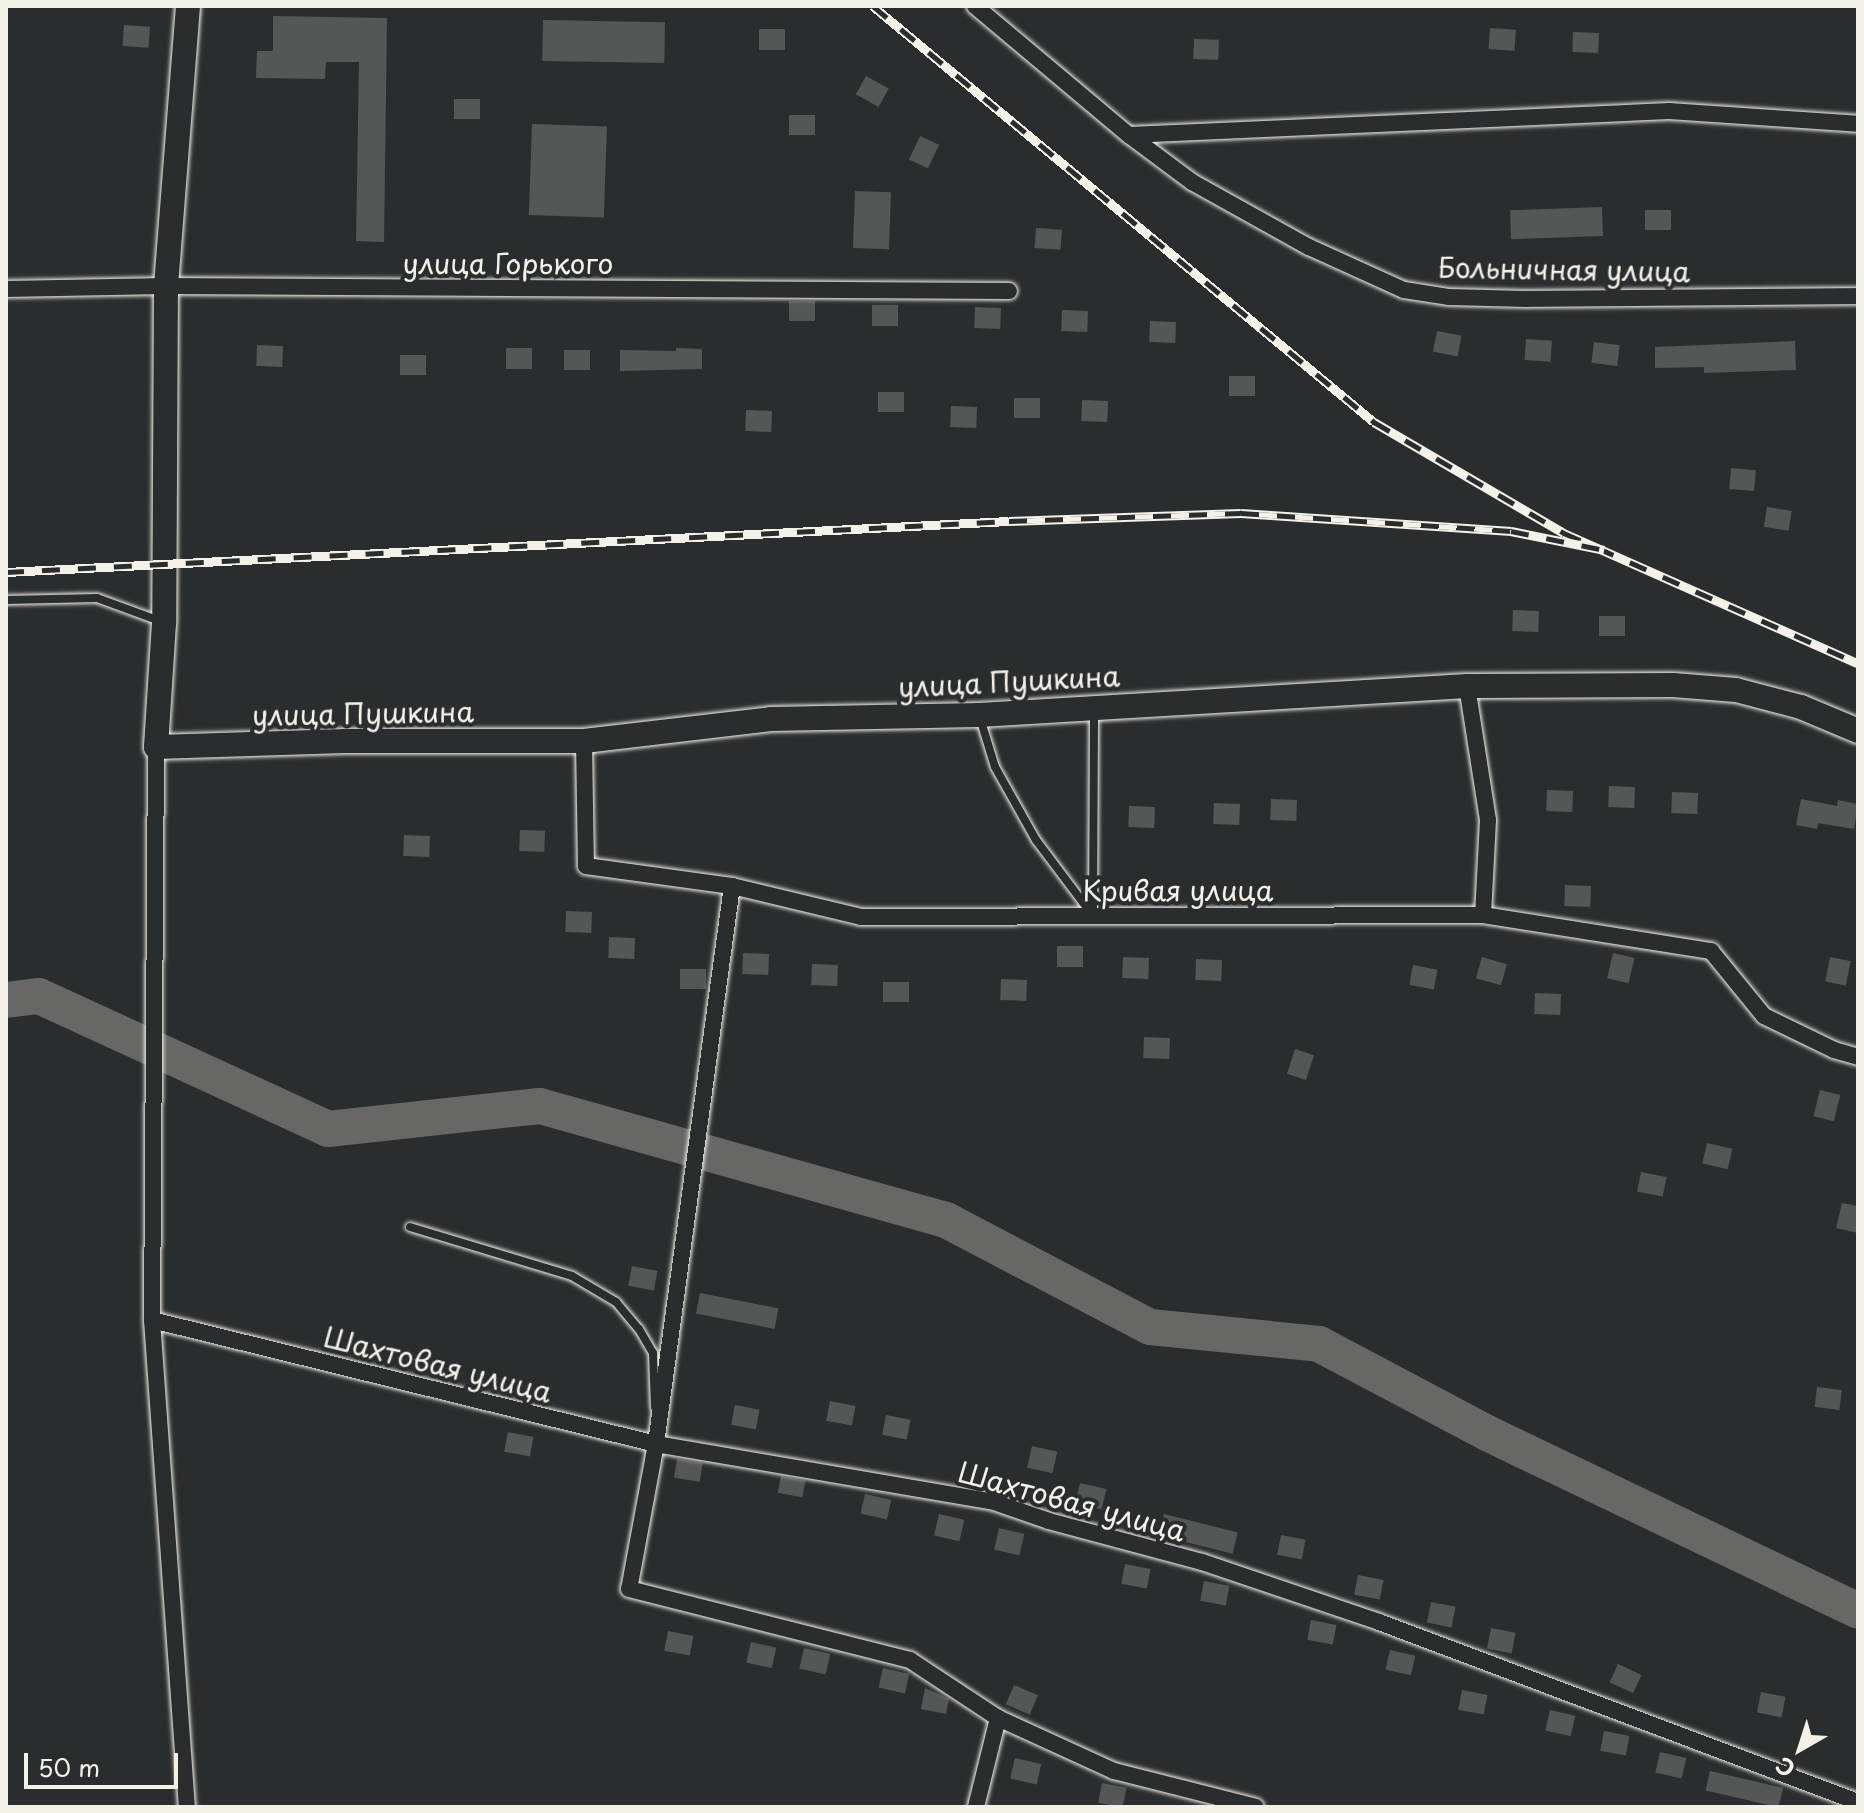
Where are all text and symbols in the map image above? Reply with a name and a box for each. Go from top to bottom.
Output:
street label: улица Горького [402,246,614,280]
street label: Больничная улица [1437,250,1691,288]
street label: улица Пушкина [896,658,1122,704]
street label: улица Пушкина [251,694,475,732]
street label: Кривая улица [1082,873,1274,907]
street label: Шахтовая улица [320,1319,556,1409]
street label: Шахтовая улица [955,1455,1189,1547]
north arrow [1760,1709,1840,1789]
scale bar [28,1737,182,1787]
text: 50 m [38,1749,100,1785]
text: С [1768,1750,1801,1786]

